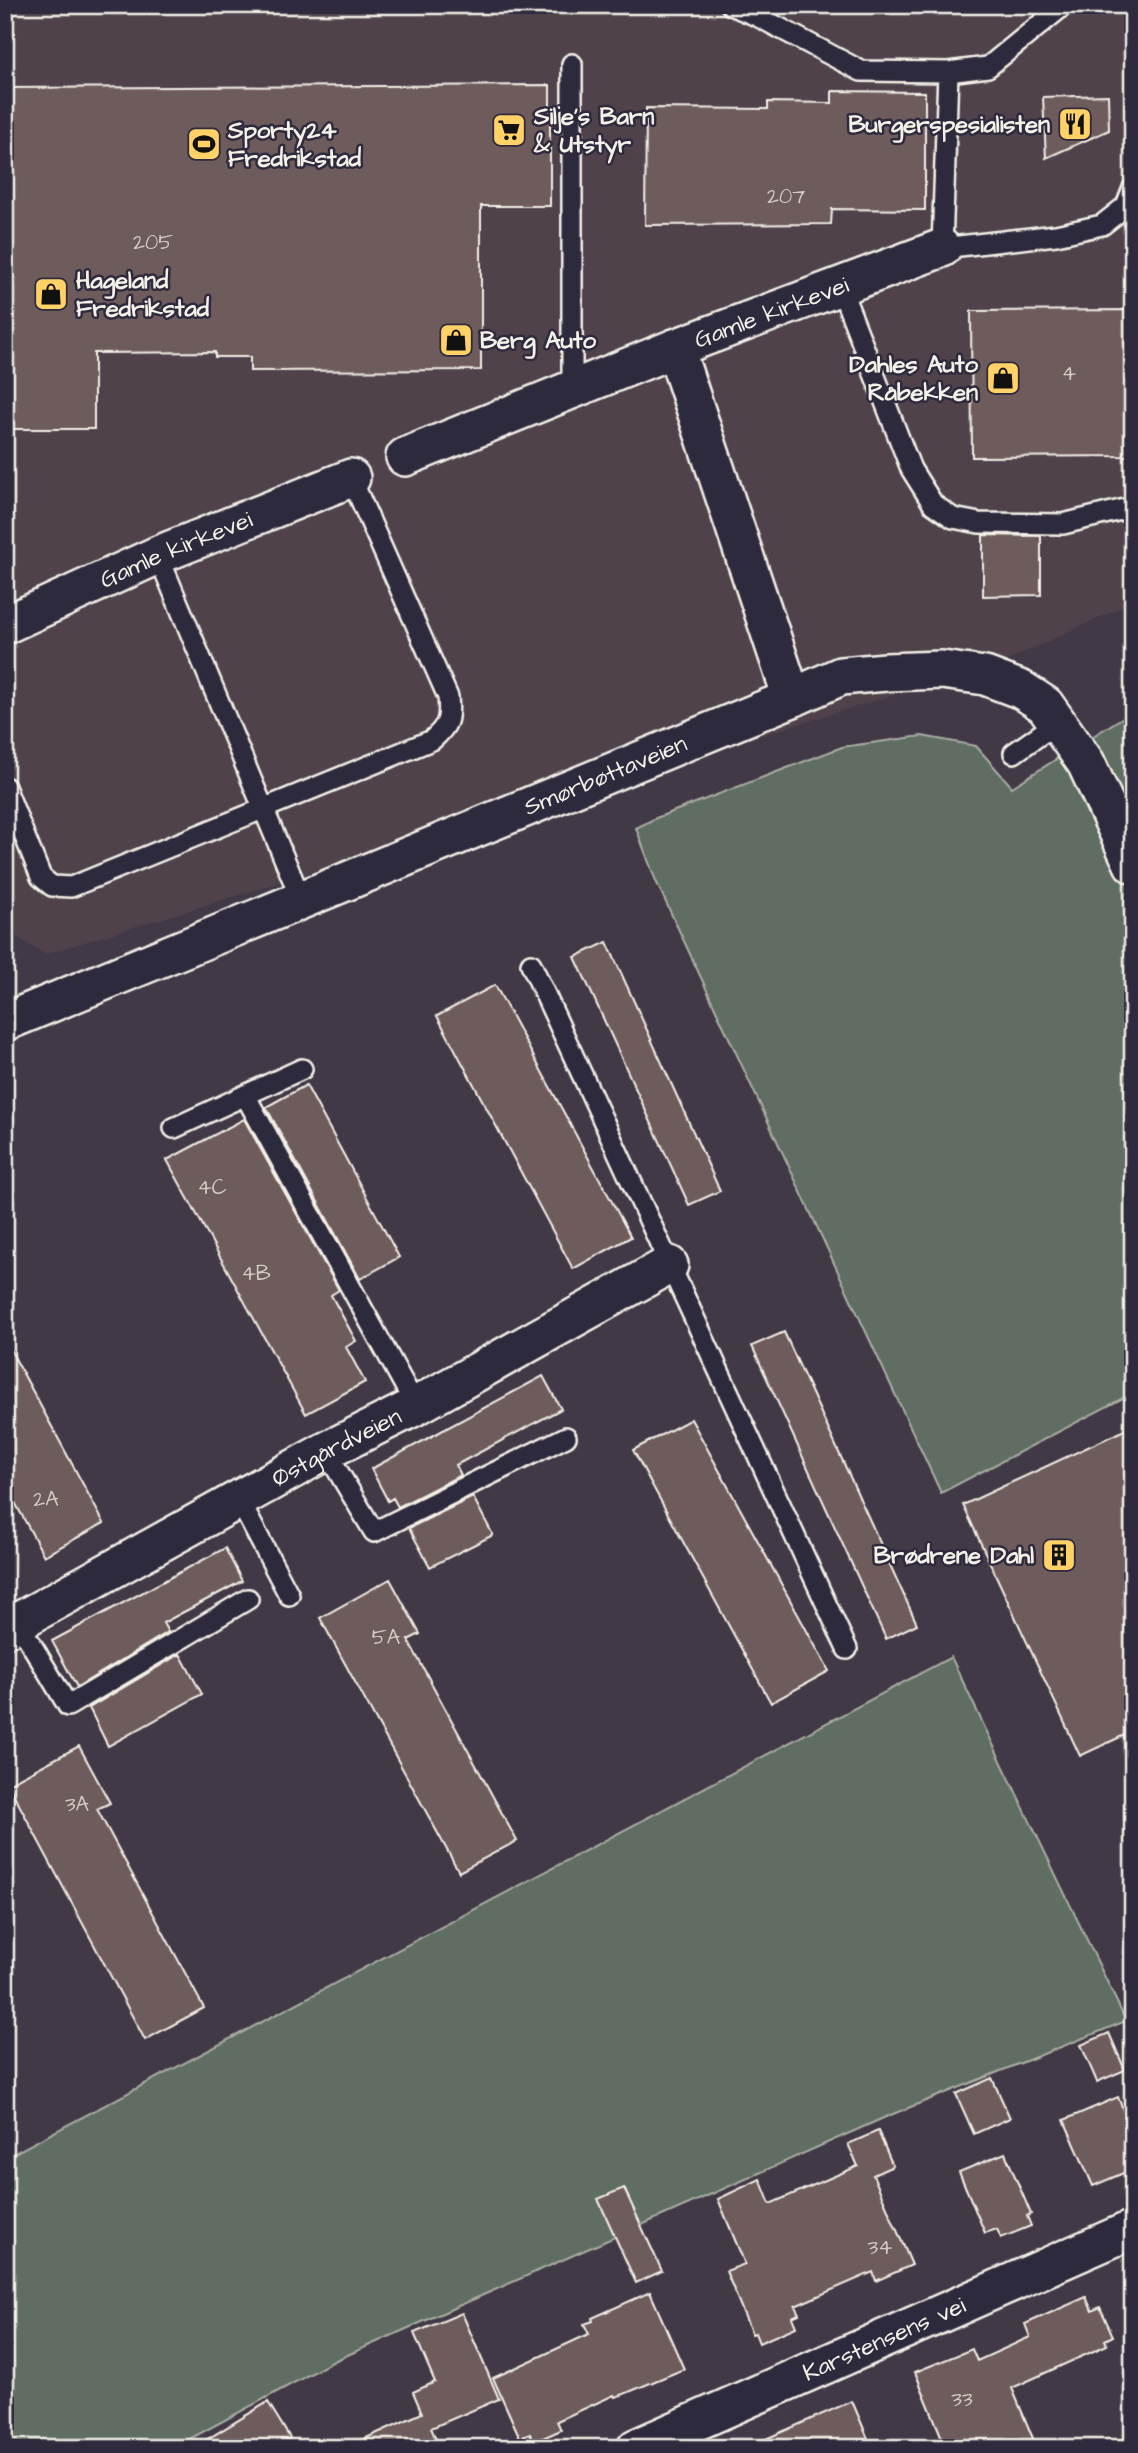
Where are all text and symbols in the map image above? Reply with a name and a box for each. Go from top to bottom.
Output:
place label: Silje's Barn & Utstyr [533,100,654,164]
restaurant icon: Burgerspesialisten [1056,105,1094,143]
place label: Burgerspesialisten [848,108,1050,143]
supermarket icon: Silje's Barn & Utstyr [490,111,528,149]
place label: Sporty24 Fredrikstad [227,114,362,176]
sports icon: Sporty24 Fredrikstad [185,125,223,163]
house number: 207 [767,182,805,211]
house number: 205 [133,228,173,257]
place label: Hageland Fredrikstad [76,264,210,326]
street label: Gamle kirkevei [690,268,854,357]
shop icon: Hageland Fredrikstad [32,275,70,313]
shop icon: Berg Auto [437,321,475,359]
place label: Berg Auto [480,324,597,359]
place label: Dahles Auto Råbekken [849,348,978,410]
shop icon: Dahles Auto Råbekken [984,359,1022,397]
house number: 4 [1062,359,1076,388]
street label: Gamle kirkevei [95,503,258,597]
street label: Smørbøttaveien [519,727,692,825]
house number: 4C [197,1173,227,1202]
house number: 4B [241,1259,271,1288]
street label: Østgårdveien [266,1400,407,1496]
house number: 2A [33,1485,59,1514]
building icon: Brødrene Dahl [1040,1536,1078,1574]
place label: Brødrene Dahl [874,1539,1034,1573]
house number: 5A [372,1623,401,1652]
house number: 3A [65,1790,90,1819]
house number: 34 [868,2233,892,2262]
street label: Karstensens vei [798,2289,971,2390]
house number: 33 [951,2385,973,2414]

